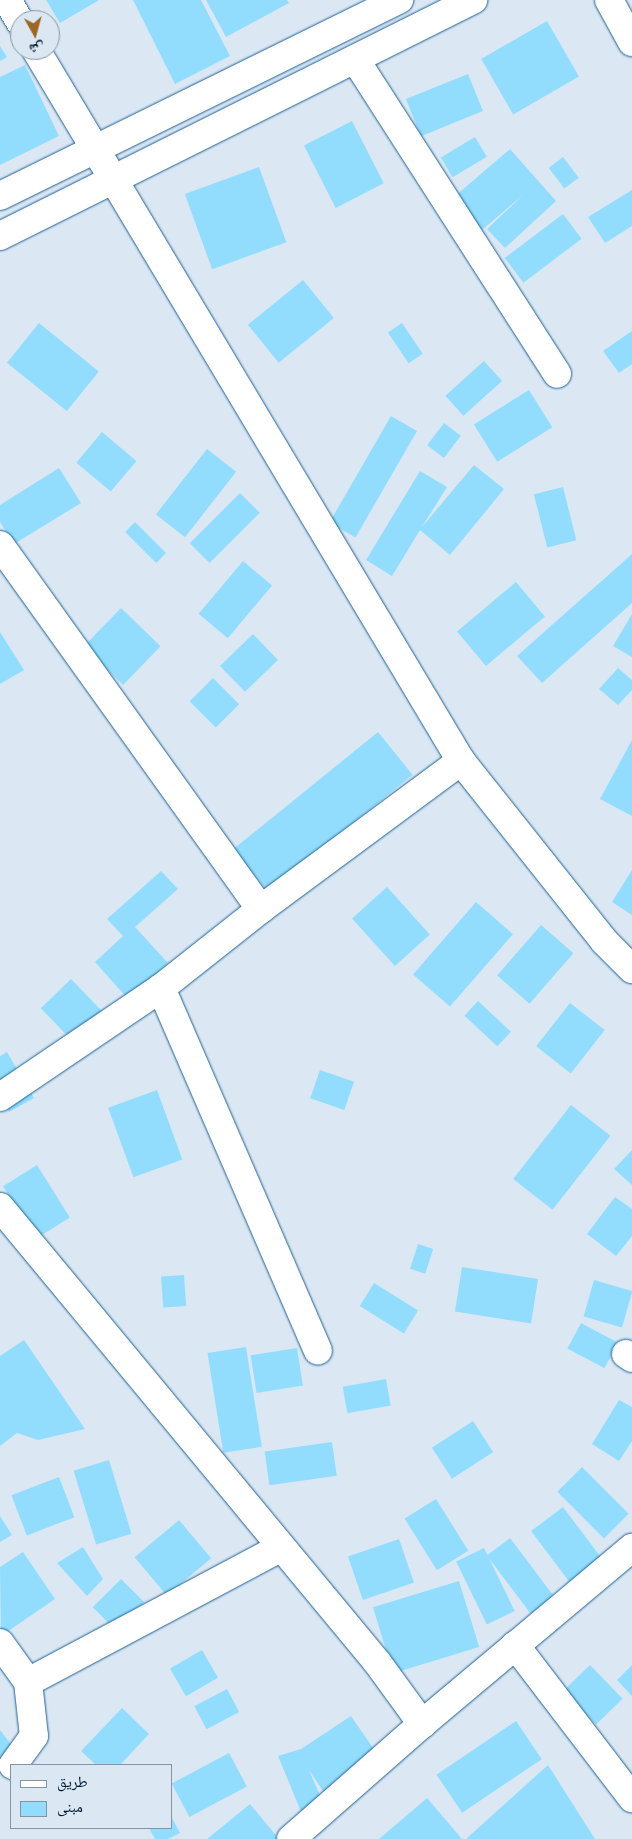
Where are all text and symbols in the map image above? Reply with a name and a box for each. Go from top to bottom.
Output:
north arrow [10,10,60,60]
text: ش [28,39,45,59]
legend [10,1764,172,1829]
text: طريق [57,1772,88,1791]
text: مبنى [57,1797,83,1816]

